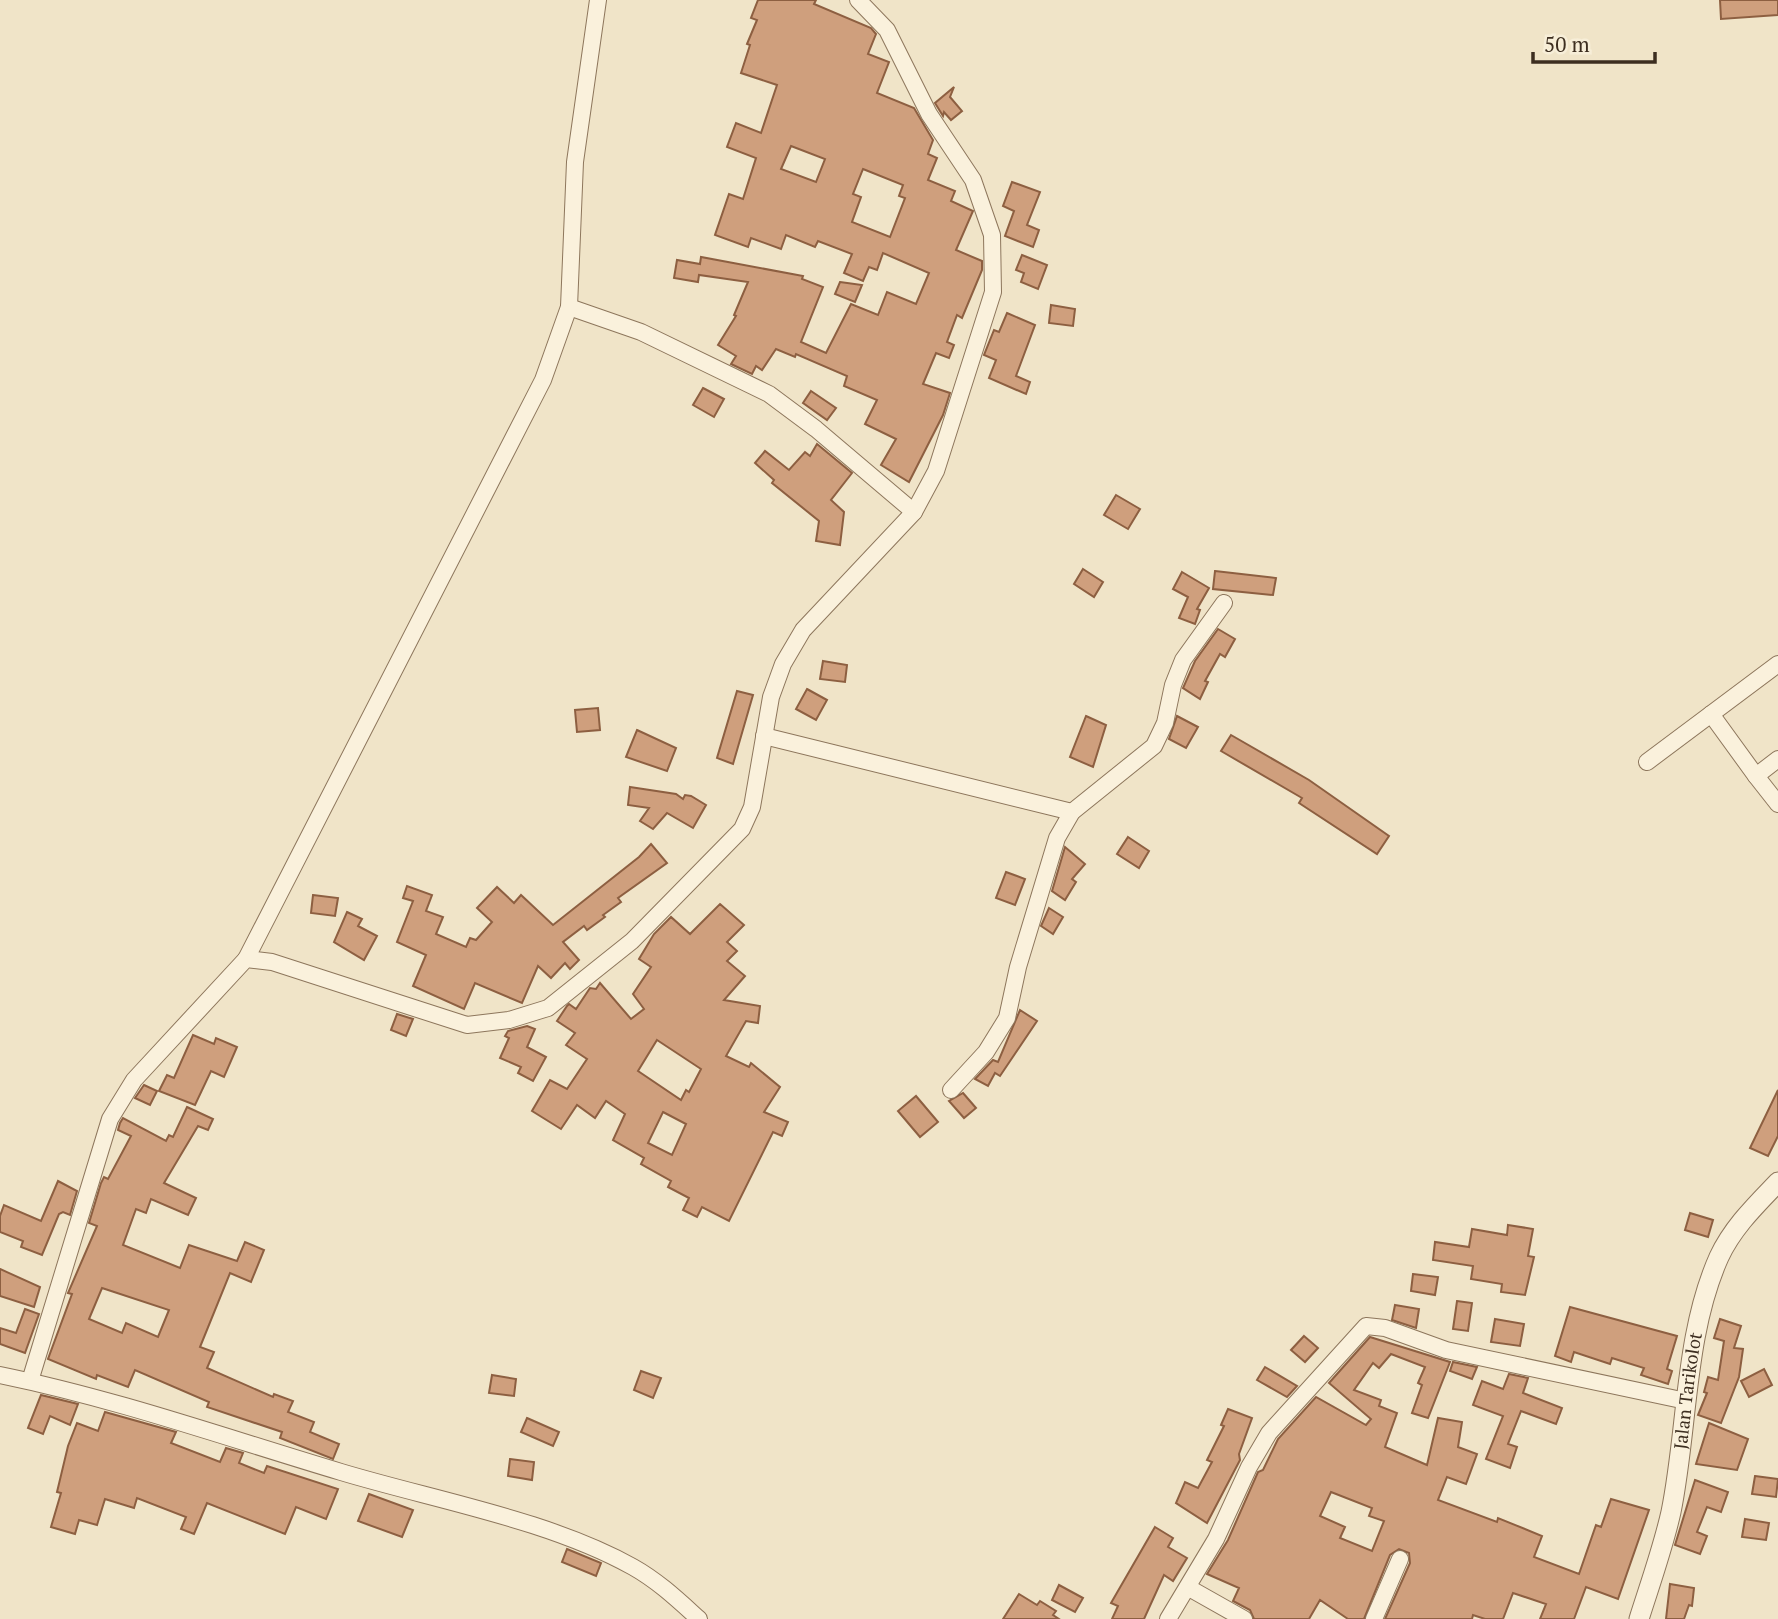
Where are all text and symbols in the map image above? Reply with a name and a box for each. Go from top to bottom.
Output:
scale bar [1533,21,1656,65]
text: 50 m [1544,30,1590,58]
street label: Jalan Tarikolot [1668,1330,1707,1451]

